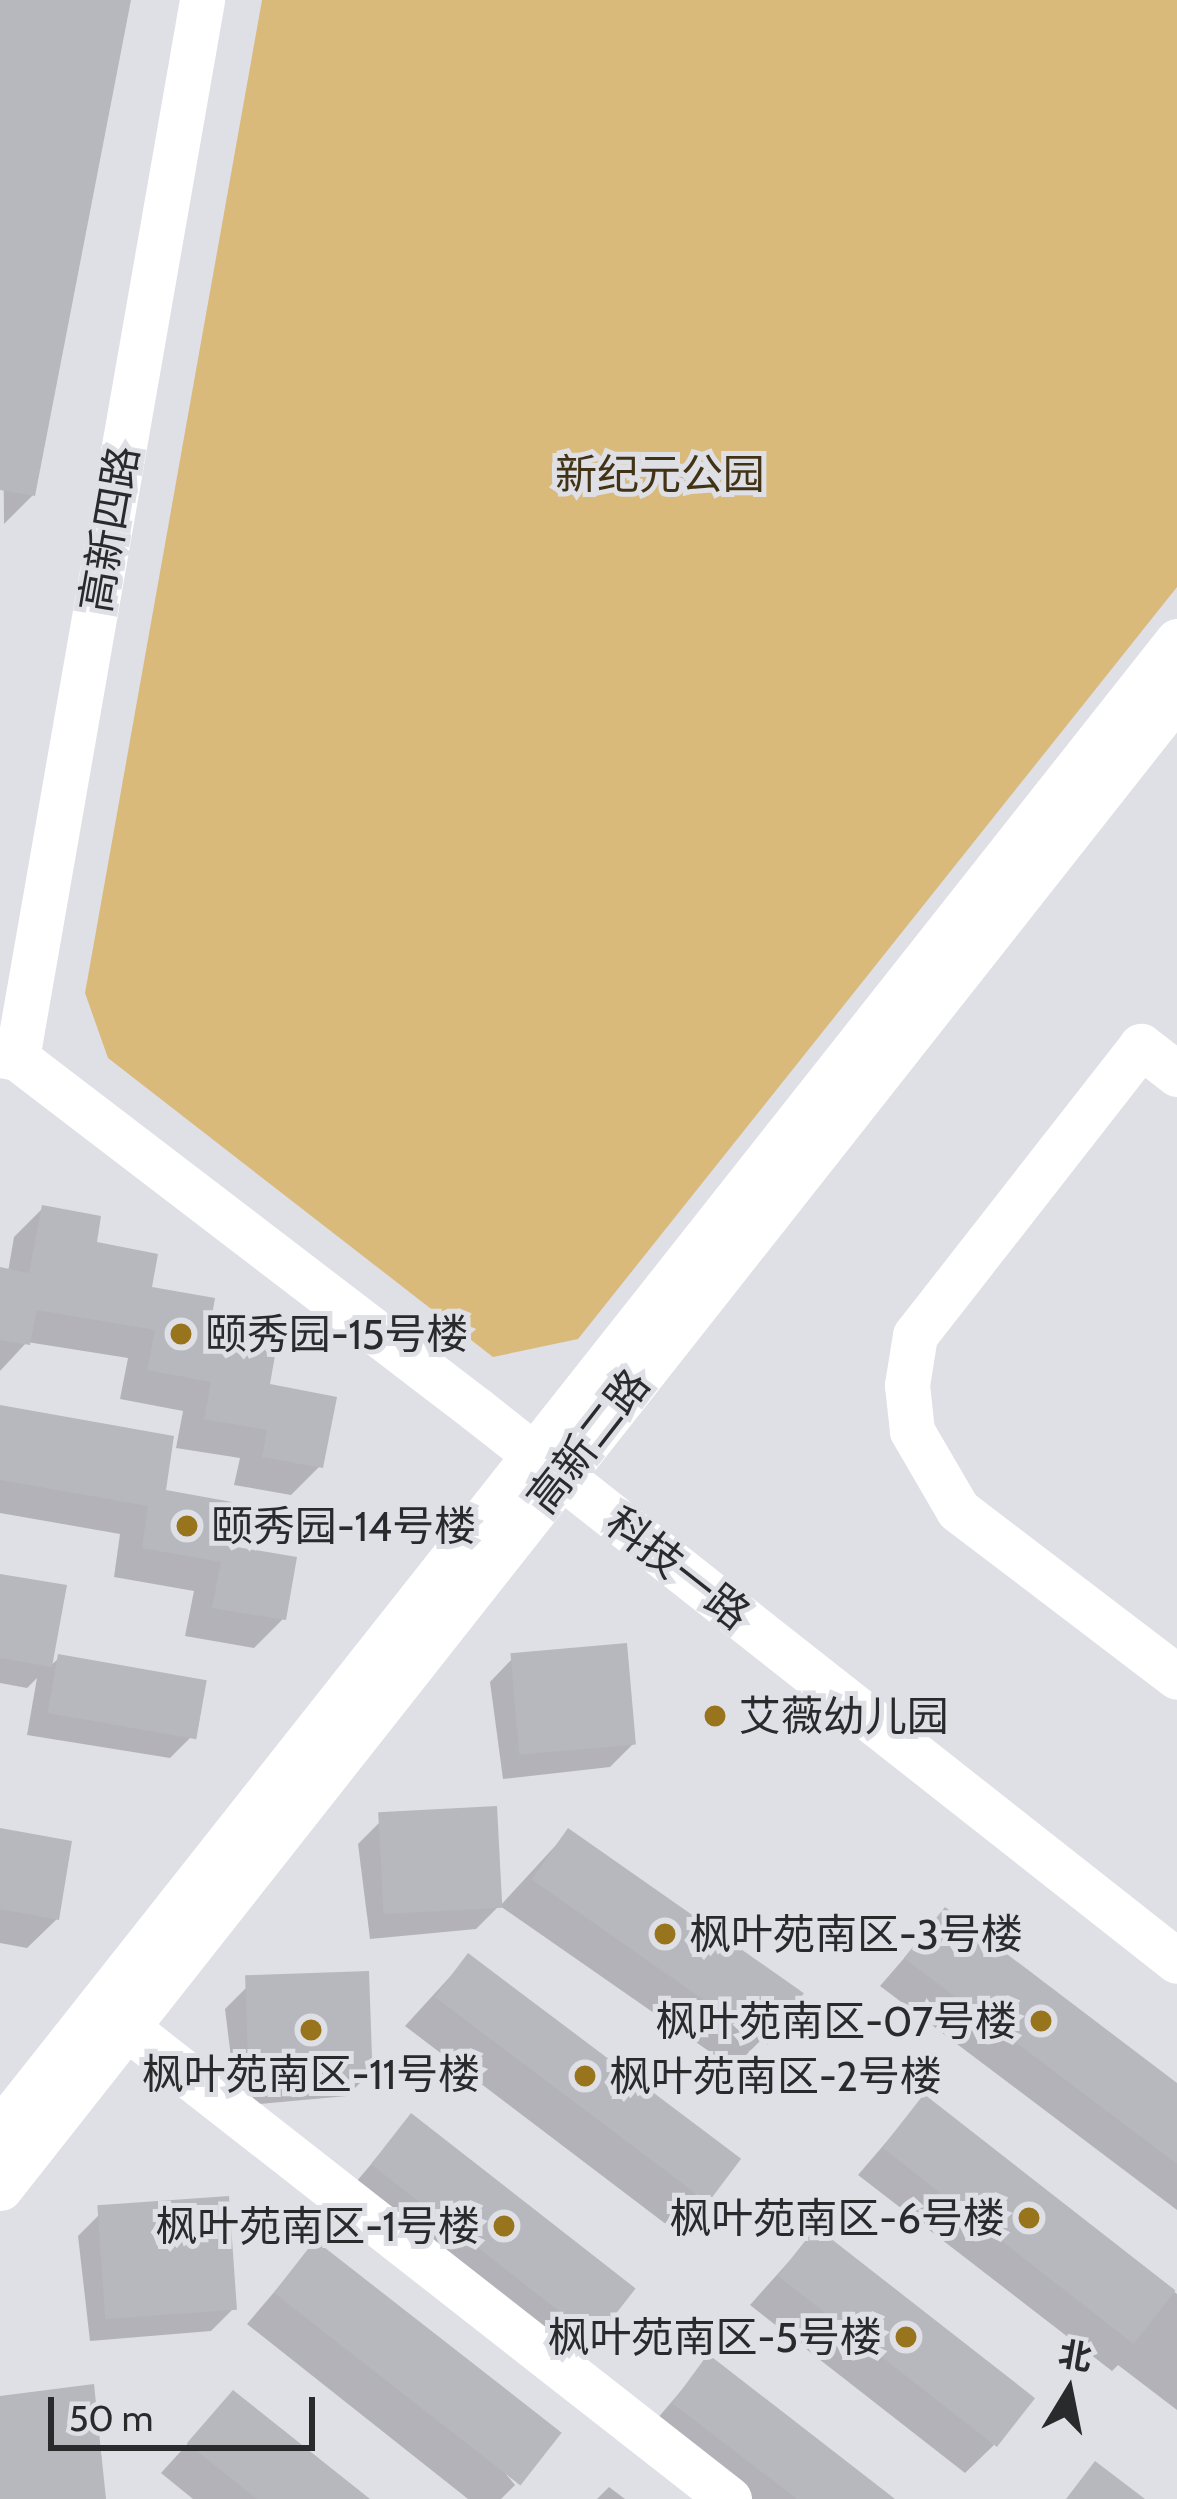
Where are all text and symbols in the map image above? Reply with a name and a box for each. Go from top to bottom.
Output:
street label: 高新四路 [70,442,148,616]
park label: 新纪元公园 [555,449,765,499]
place label: 颐秀园-15号楼 [205,1309,469,1359]
marker: 颐秀园-15号楼 [168,1321,194,1347]
street label: 高新二路 [516,1359,660,1523]
street label: 科技一路 [596,1496,760,1640]
place label: 颐秀园-14号楼 [211,1501,476,1551]
marker: 颐秀园-14号楼 [174,1513,200,1539]
place label: 艾薇幼儿园 [739,1691,949,1741]
marker: 艾薇幼儿园 [702,1703,728,1729]
place label: 枫叶苑南区-3号楼 [689,1909,1023,1959]
marker: 枫叶苑南区-3号楼 [652,1921,678,1947]
place label: 枫叶苑南区-07号楼 [655,1996,1017,2046]
marker: 枫叶苑南区-07号楼 [1028,2008,1054,2034]
marker: 枫叶苑南区-11号楼 [298,2017,324,2043]
place label: 枫叶苑南区-11号楼 [142,2049,480,2099]
place label: 枫叶苑南区-2号楼 [609,2051,942,2101]
marker: 枫叶苑南区-2号楼 [572,2063,598,2089]
place label: 枫叶苑南区-6号楼 [669,2193,1005,2243]
place label: 枫叶苑南区-1号楼 [155,2201,480,2251]
marker: 枫叶苑南区-6号楼 [1016,2205,1042,2231]
marker: 枫叶苑南区-1号楼 [491,2213,517,2239]
place label: 枫叶苑南区-5号楼 [547,2312,882,2362]
marker: 枫叶苑南区-5号楼 [893,2324,919,2350]
north arrow [1009,2331,1129,2451]
text: 北 [1056,2333,1095,2378]
scale bar [54,2373,321,2447]
text: 50 m [69,2396,153,2440]

